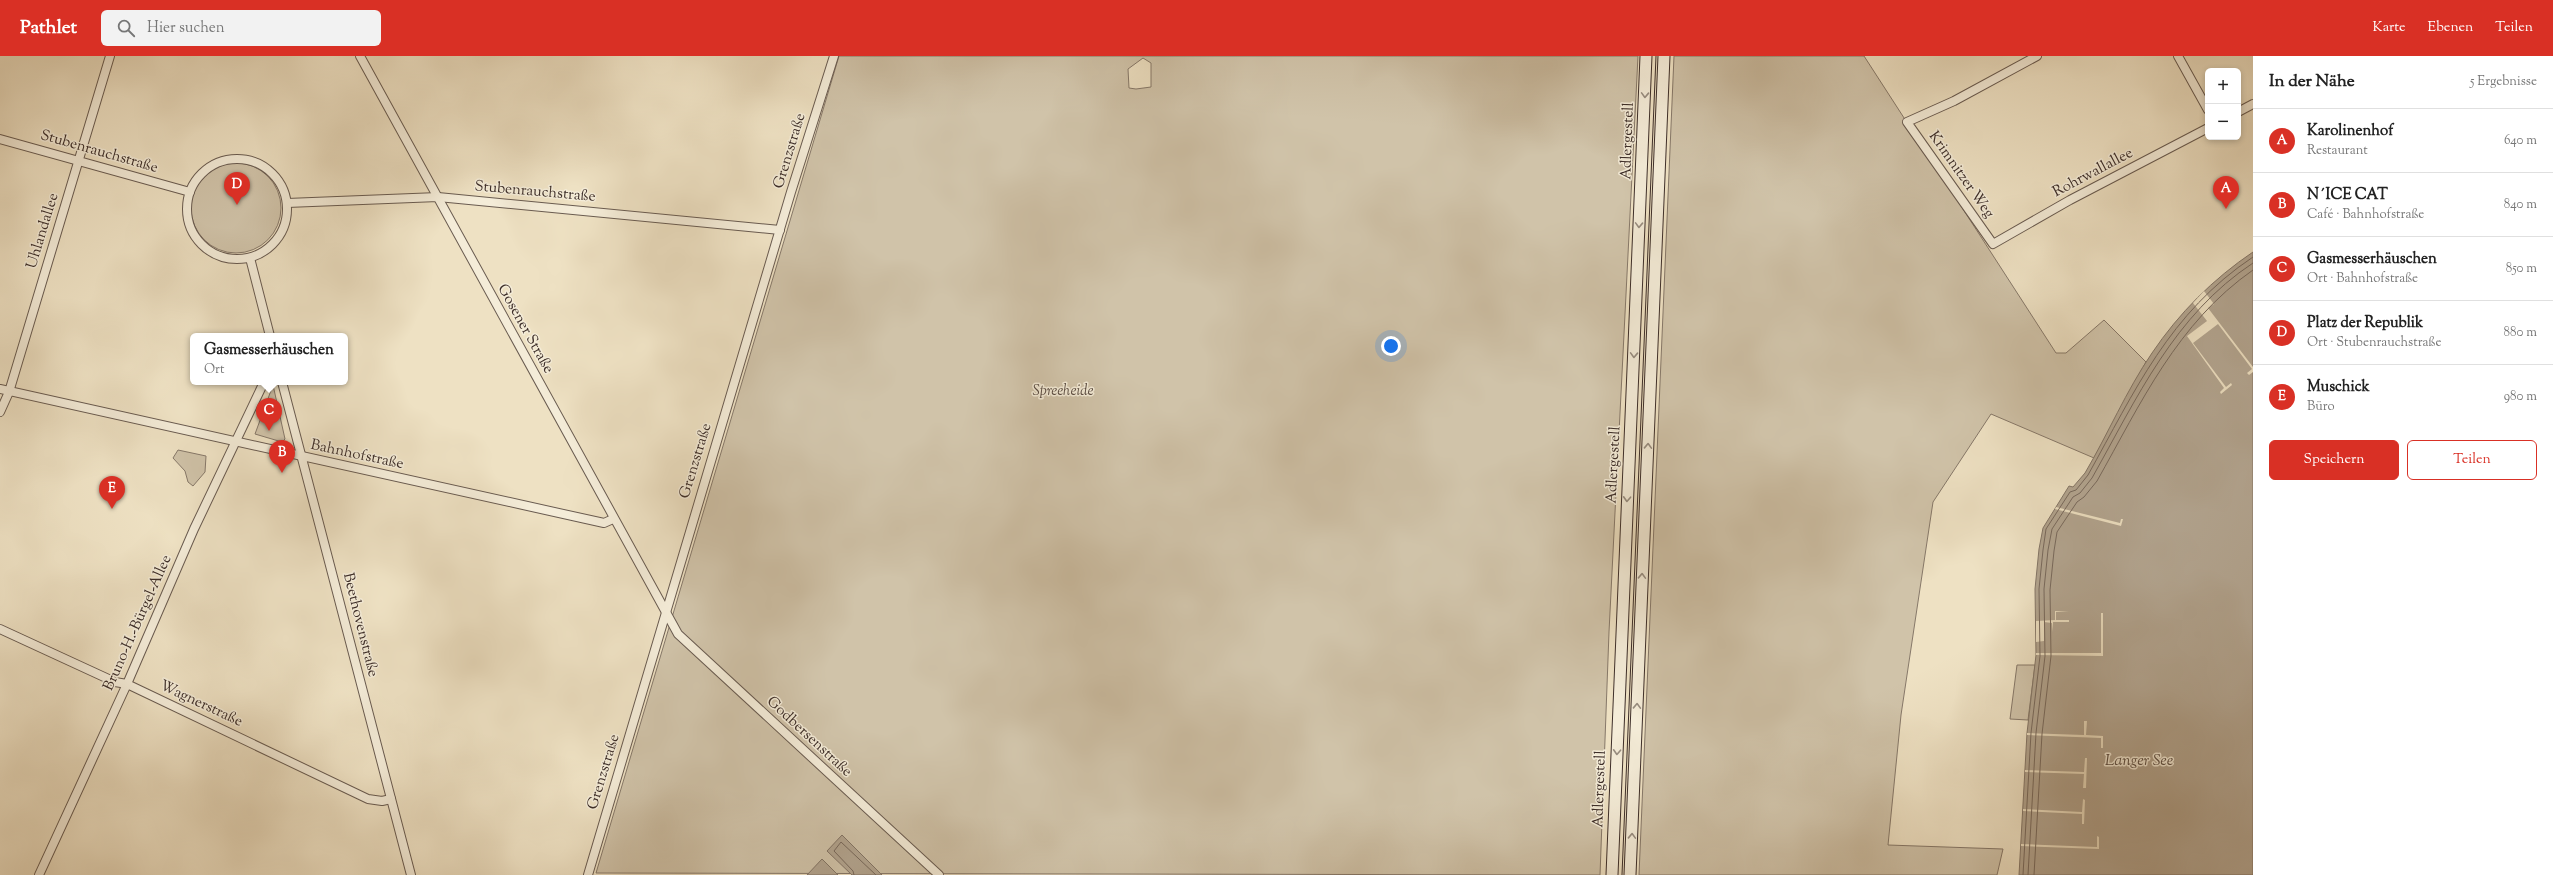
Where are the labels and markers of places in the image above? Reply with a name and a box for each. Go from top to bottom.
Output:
pin: D [224,172,250,205]
pin: A [2213,176,2239,209]
pin: C [256,398,282,431]
pin: B [269,440,295,473]
pin: E [99,476,125,509]

